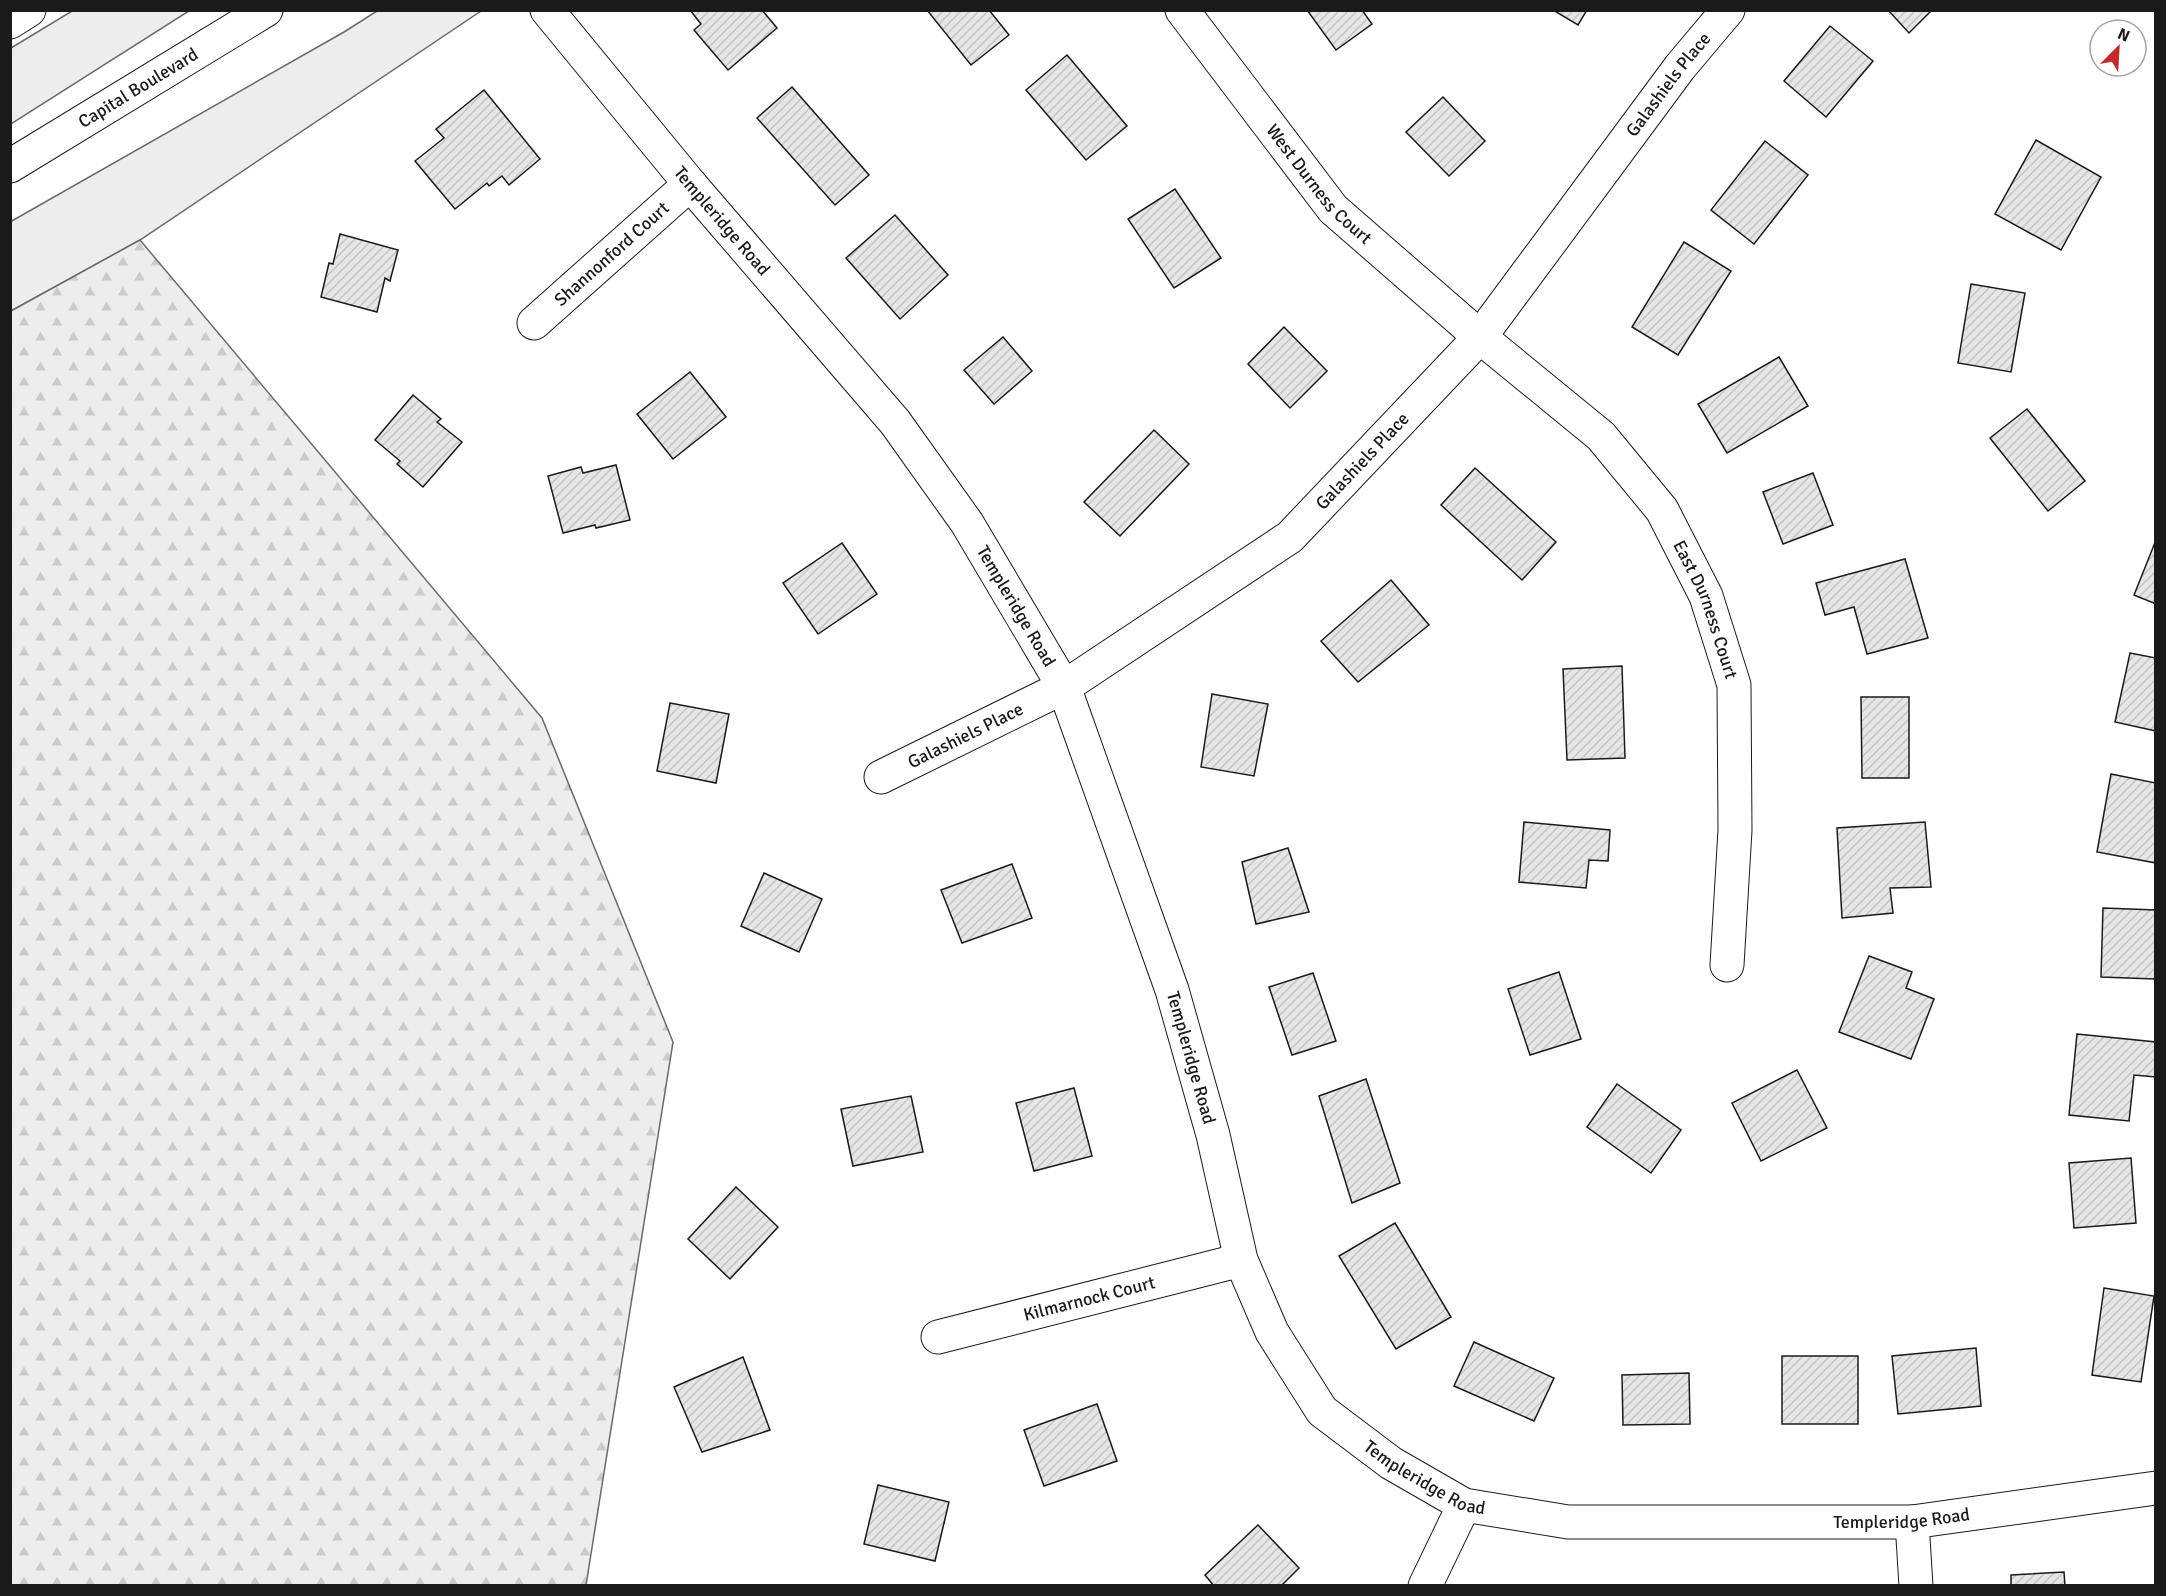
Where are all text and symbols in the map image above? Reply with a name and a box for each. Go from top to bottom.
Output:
north arrow [2088,18,2148,78]
text: N [2115,24,2133,47]
street label: Galashiels Place [1621,28,1715,141]
street label: Capital Boulevard [74,43,202,133]
street label: West Durness Court [1262,120,1377,249]
street label: Templeridge Road [669,162,775,280]
street label: Shannonford Court [550,197,674,311]
street label: Galashiels Place [1311,408,1414,514]
street label: East Durness Court [1668,536,1742,681]
street label: Templeridge Road [972,542,1060,671]
street label: Galashiels Place [904,698,1027,773]
street label: Templeridge Road [1162,989,1220,1127]
street label: Kilmarnock Court [1021,1271,1157,1326]
street label: Templeridge Road [1360,1436,1487,1519]
street label: Templeridge Road [1833,1503,1971,1533]

